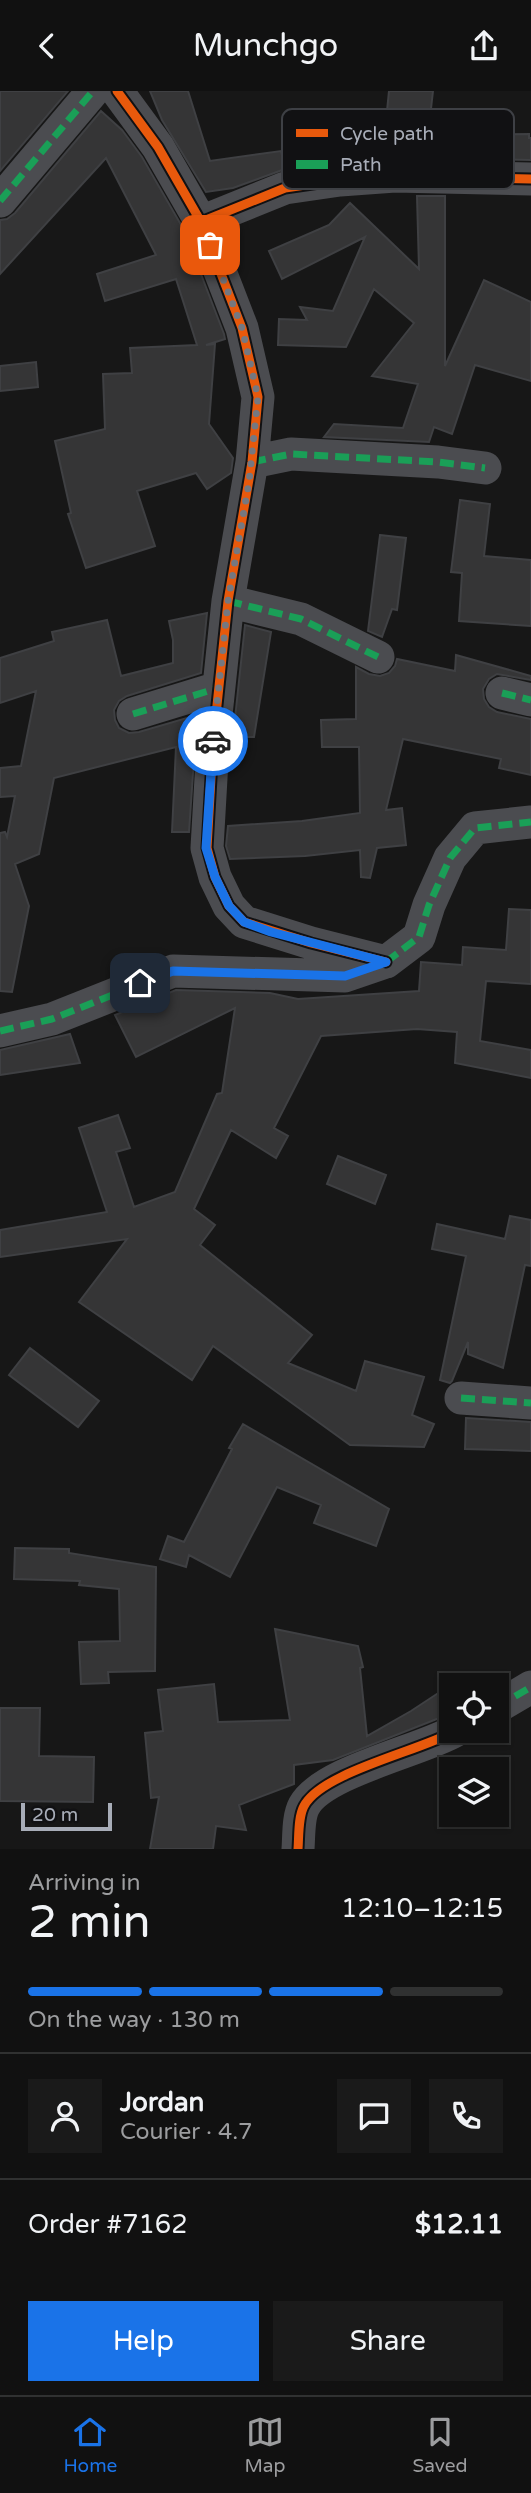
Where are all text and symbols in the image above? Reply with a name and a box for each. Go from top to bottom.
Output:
icon: back [28,27,66,65]
text: Munchgo [193,27,338,65]
icon: share [465,27,503,65]
legend [282,109,514,189]
text: Cycle path [340,123,434,145]
text: Path [340,154,382,176]
pin [180,215,240,275]
icon: bag [191,226,229,264]
courier [178,706,248,776]
icon: car [194,722,232,760]
pin [110,953,170,1013]
icon: home [121,964,159,1002]
map controls [439,1673,509,1827]
button: locate [439,1673,509,1743]
button: layers [439,1757,509,1827]
scale bar [21,1800,112,1832]
text: 20 m [32,1804,78,1826]
text: Arriving in [28,1869,141,1897]
text: 12:10–12:15 [341,1893,503,1924]
text: 2 min [28,1895,151,1950]
text: On the way · 130 m [28,2006,240,2034]
button: person [28,2079,102,2153]
button: chat [337,2079,411,2153]
button: phone [429,2079,503,2153]
text: Jordan [120,2087,204,2118]
text: Courier · 4.7 [120,2118,253,2146]
text: Order #7162 [28,2209,188,2240]
text: $12.11 [415,2209,503,2240]
button: Help [28,2301,259,2381]
button: Share [273,2301,503,2381]
tab: Home [64,2413,117,2477]
tab: Map [244,2413,285,2477]
tab: Saved [413,2413,467,2477]

